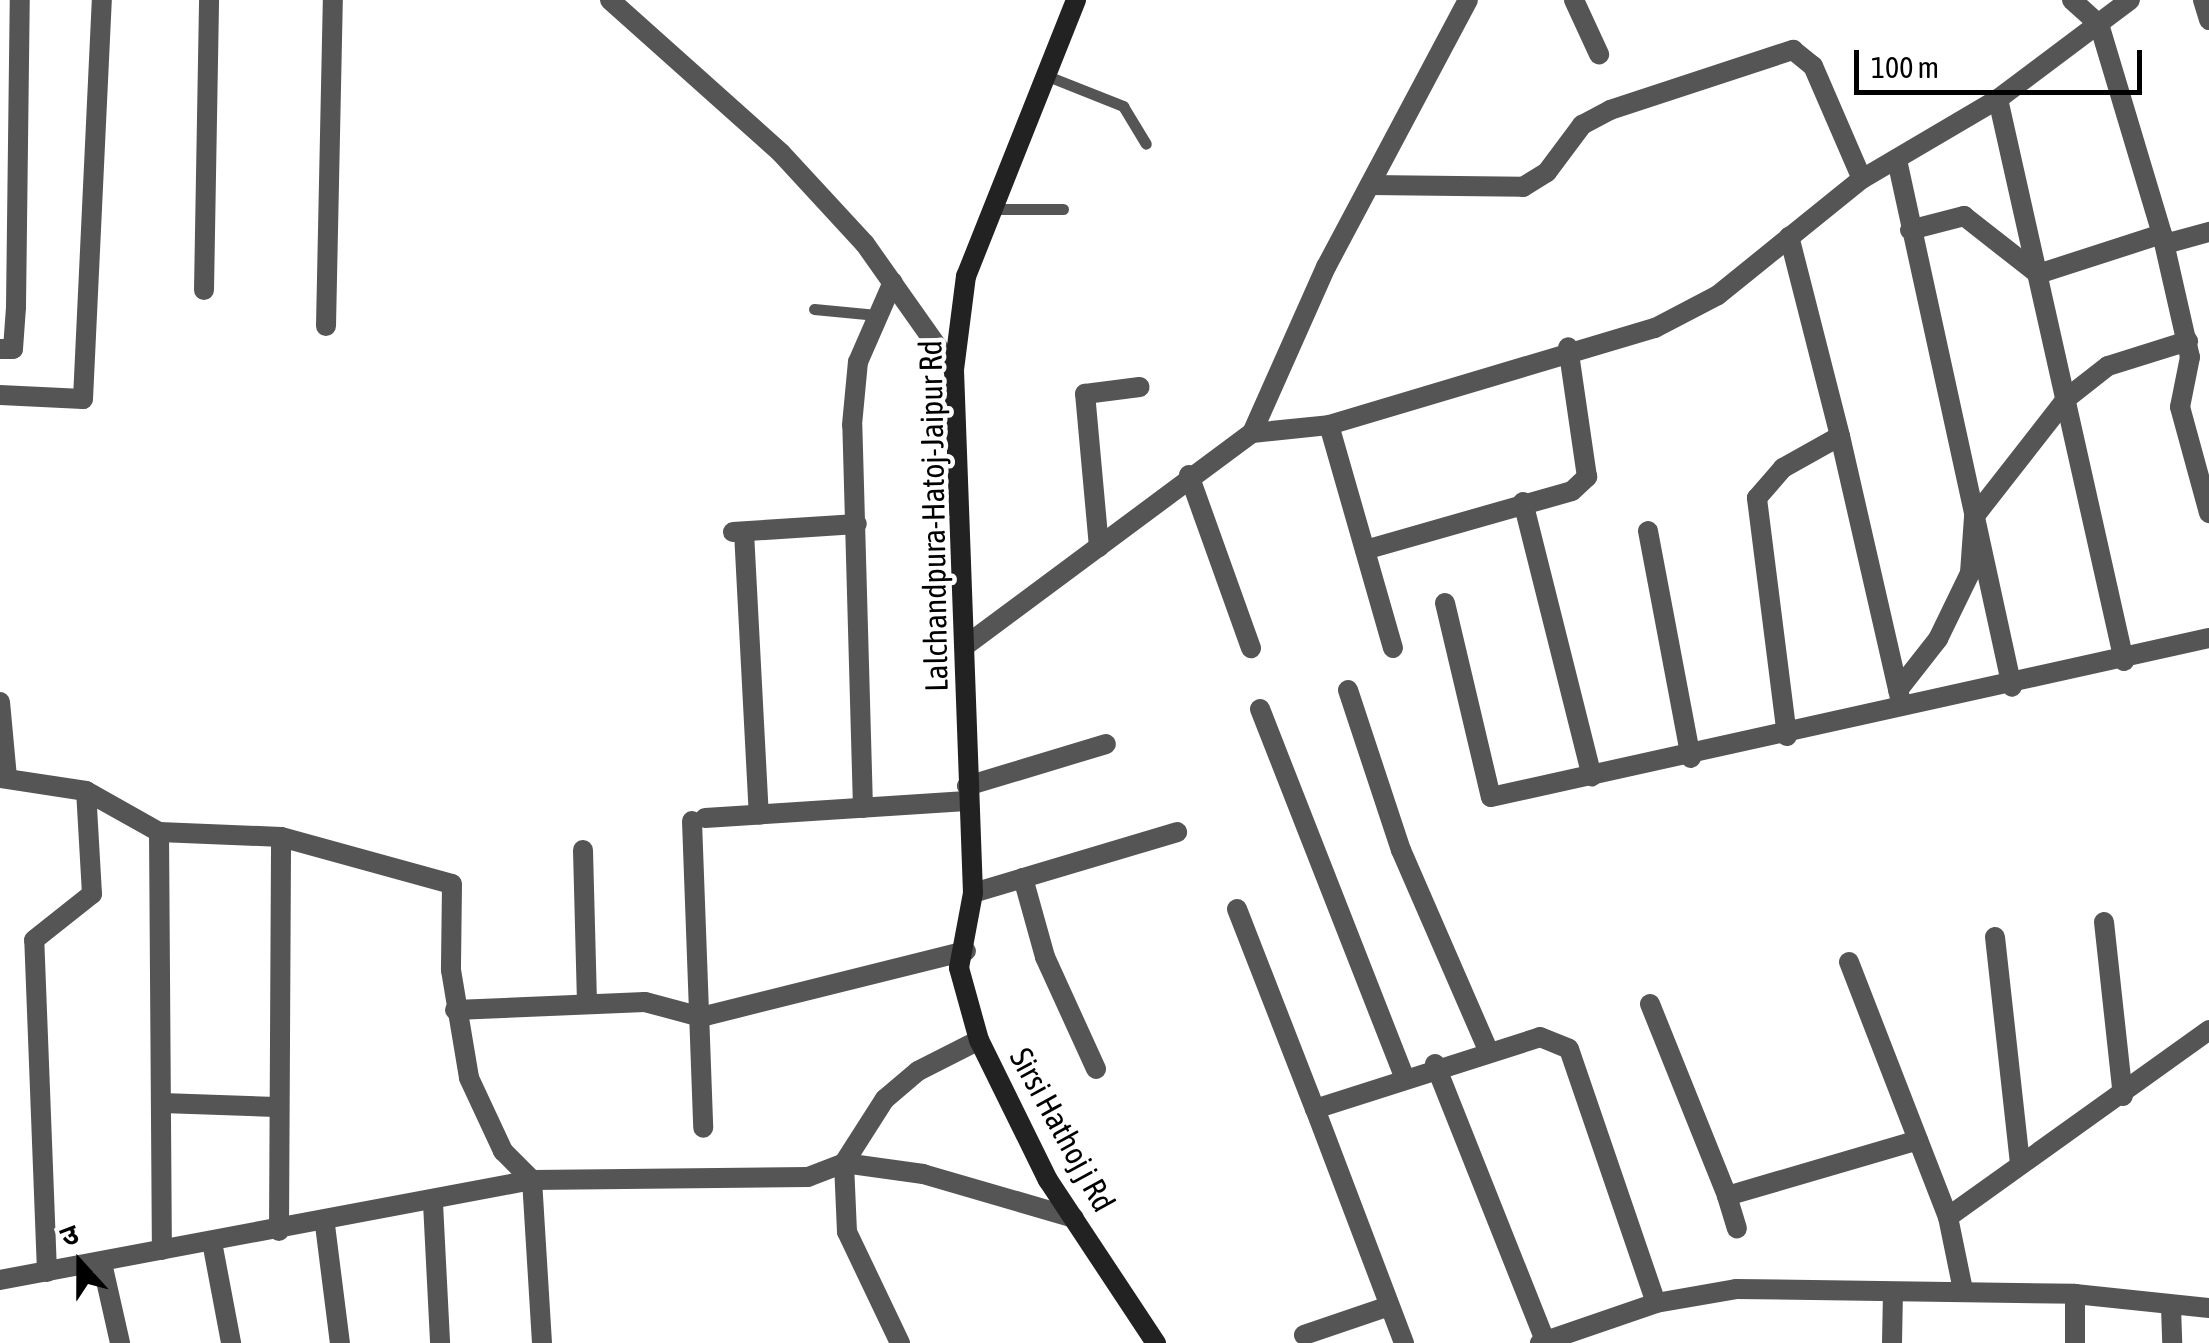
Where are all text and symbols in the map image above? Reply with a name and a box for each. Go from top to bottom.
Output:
scale bar [1859,30,2146,92]
text: 100 m [1871,50,1939,84]
street label: Lalchandpura-Hatoj-Jaipur Rd [912,340,956,692]
street label: Sirsi Hathoj j Rd [1001,1041,1123,1219]
north arrow [30,1213,130,1313]
text: उ [56,1217,83,1253]

